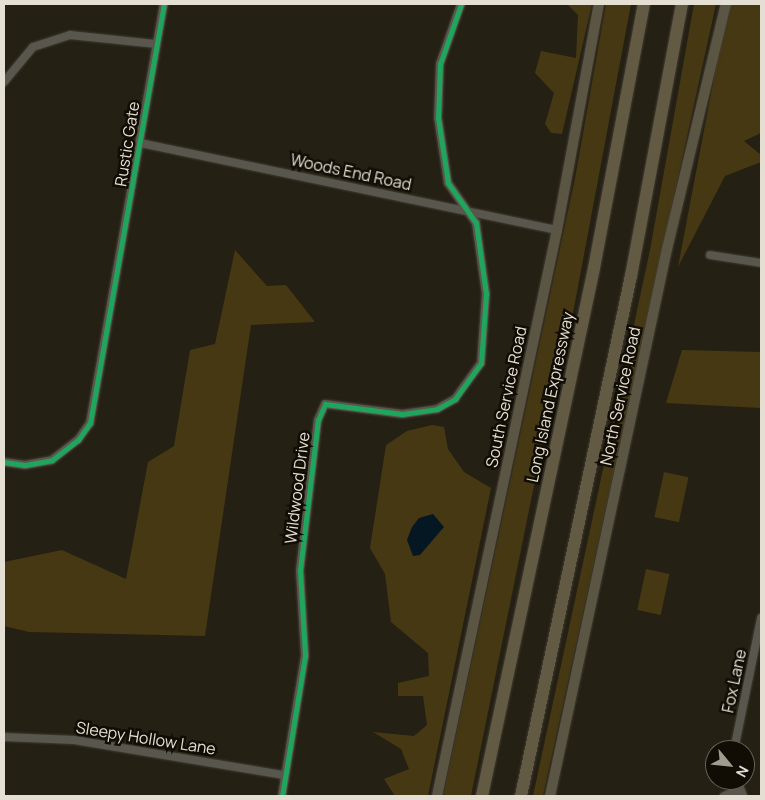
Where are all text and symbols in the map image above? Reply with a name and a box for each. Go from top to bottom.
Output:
street label: Rustic Gate [111,100,143,188]
street label: Woods End Road [289,150,413,194]
street label: Long Island Expressway [523,310,577,484]
street label: South Service Road [482,325,530,469]
street label: North Service Road [596,325,644,467]
street label: Wildwood Drive [281,431,313,545]
street label: Fox Lane [718,647,750,715]
street label: Sleepy Hollow Lane [75,717,217,759]
north arrow [705,740,755,790]
text: N [732,763,754,781]

